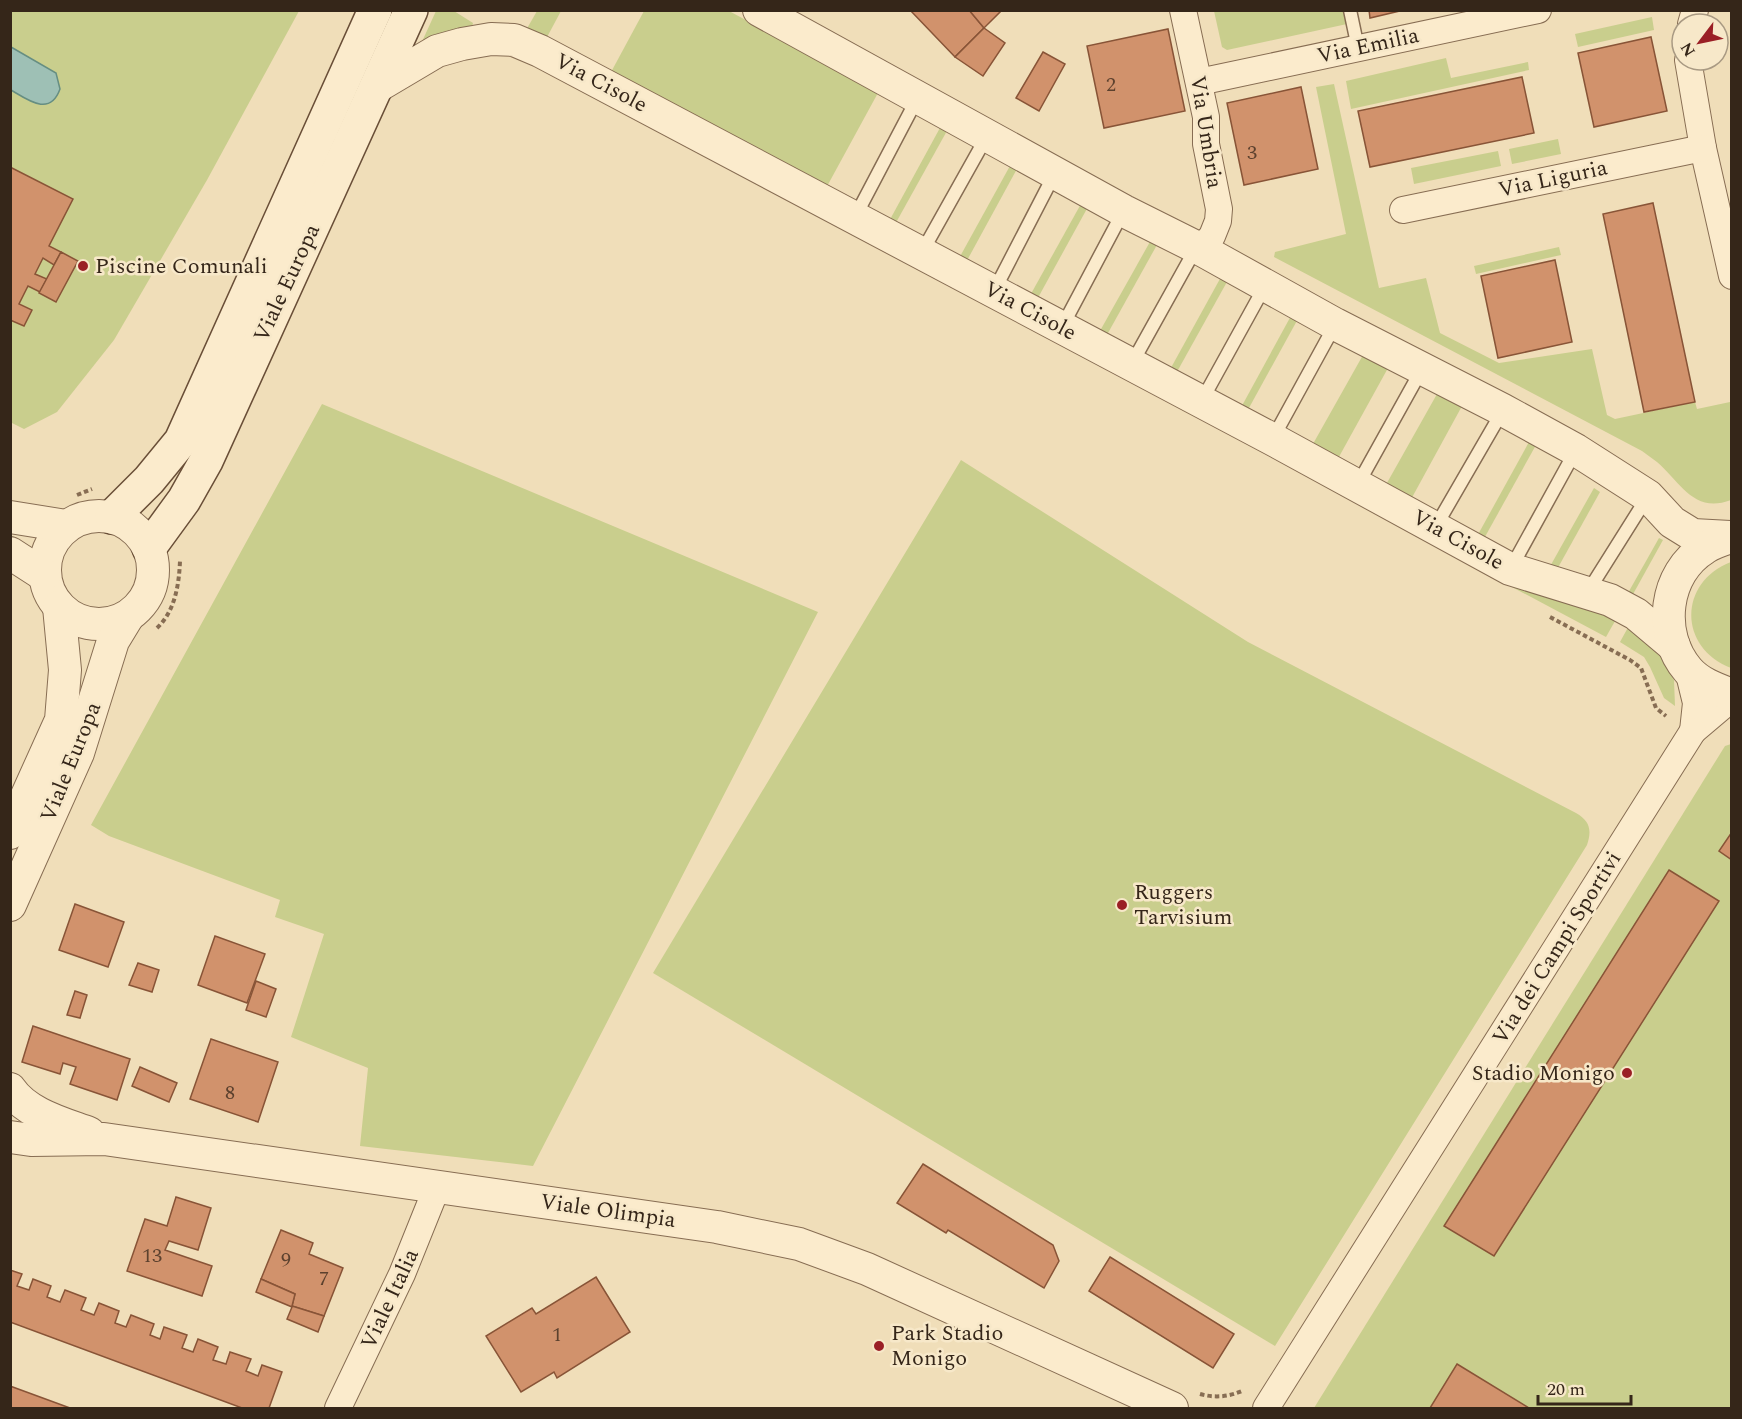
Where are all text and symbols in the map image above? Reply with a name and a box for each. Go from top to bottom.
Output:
north arrow [1670,12,1730,72]
street label: Via Emilia [1314,19,1422,73]
text: N [1674,38,1702,61]
street label: Via Cisole [549,45,653,121]
house number: 2 [1106,70,1116,100]
street label: Via Umbria [1181,73,1231,191]
house number: 3 [1247,138,1257,168]
street label: Via Liguria [1495,151,1611,207]
street label: Viale Europa [245,218,329,348]
place label: Piscine Comunali [95,250,268,283]
marker: Piscine Comunali [76,259,90,273]
street label: Via Cisole [978,273,1082,349]
street label: Via Cisole [1406,501,1510,579]
street label: Viale Europa [32,697,110,827]
street label: Via dei Campi Sportivi [1484,845,1630,1051]
place label: Ruggers Tarvisium [1134,876,1233,934]
marker: Ruggers Tarvisium [1115,898,1129,912]
place label: Stadio Monigo [1472,1057,1615,1090]
marker: Stadio Monigo [1620,1066,1634,1080]
house number: 8 [225,1078,235,1108]
street label: Viale Olimpia [538,1185,678,1237]
house number: 13 [142,1241,162,1271]
street label: Viale Italia [352,1243,428,1355]
house number: 9 [281,1245,291,1275]
house number: 7 [319,1264,329,1294]
place label: Park Stadio Monigo [891,1317,1003,1375]
house number: 1 [552,1320,562,1350]
marker: Park Stadio Monigo [872,1339,886,1353]
scale bar [1538,1368,1631,1406]
text: 20 m [1547,1376,1585,1403]

